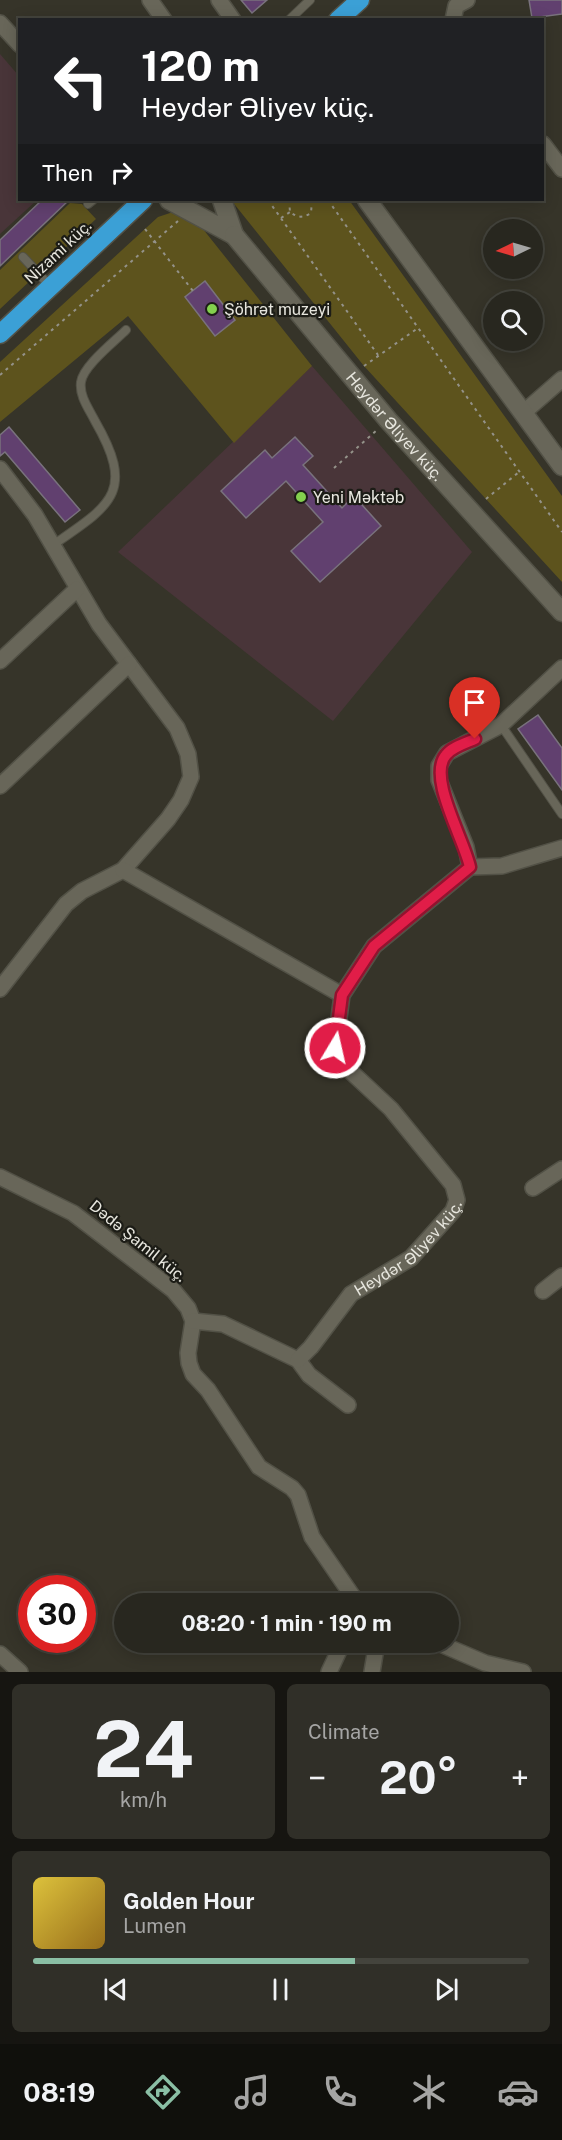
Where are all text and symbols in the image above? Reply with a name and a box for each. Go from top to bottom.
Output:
text: 120 m [141,41,260,90]
icon: left [42,42,120,120]
text: Heydər Əliyev küç. [141,91,374,123]
icon: right [105,156,138,189]
text: Then [42,160,93,186]
street label: Nizami küç. [21,216,95,288]
north arrow [483,219,543,279]
map controls [483,219,543,351]
button: search [483,291,543,351]
place label: Şöhrət muzeyi [224,300,330,319]
marker: Şöhrət muzeyi [205,302,219,316]
street label: Heydər Əliyev küç. [342,368,448,485]
place label: Yeni Məktəb [313,488,404,507]
marker: Yeni Məktəb [294,490,308,504]
pin [449,677,500,739]
icon: arrive [458,686,491,719]
position arrow [303,1016,367,1080]
street label: Dədə Şamil küç. [86,1196,190,1286]
street label: Heydər Əliyev küç. [350,1198,465,1300]
speed limit sign: 30 [18,1575,96,1653]
text: 08:20 · 1 min · 190 m [181,1610,392,1636]
text: 24 [93,1703,194,1795]
text: Climate [308,1720,380,1744]
text: 20° [379,1751,458,1804]
text: − [308,1759,326,1797]
text: + [511,1759,529,1797]
text: km/h [120,1788,167,1812]
text: Golden Hour [123,1888,254,1914]
text: Lumen [123,1914,187,1938]
icon: previous [99,1973,132,2006]
icon: pause [264,1973,297,2006]
icon: next [430,1973,463,2006]
icon: directions [142,2071,184,2113]
icon: music [231,2071,273,2113]
icon: phone [319,2071,361,2113]
icon: climate [408,2071,450,2113]
icon: car [497,2071,539,2113]
text: 08:19 [23,2076,95,2108]

